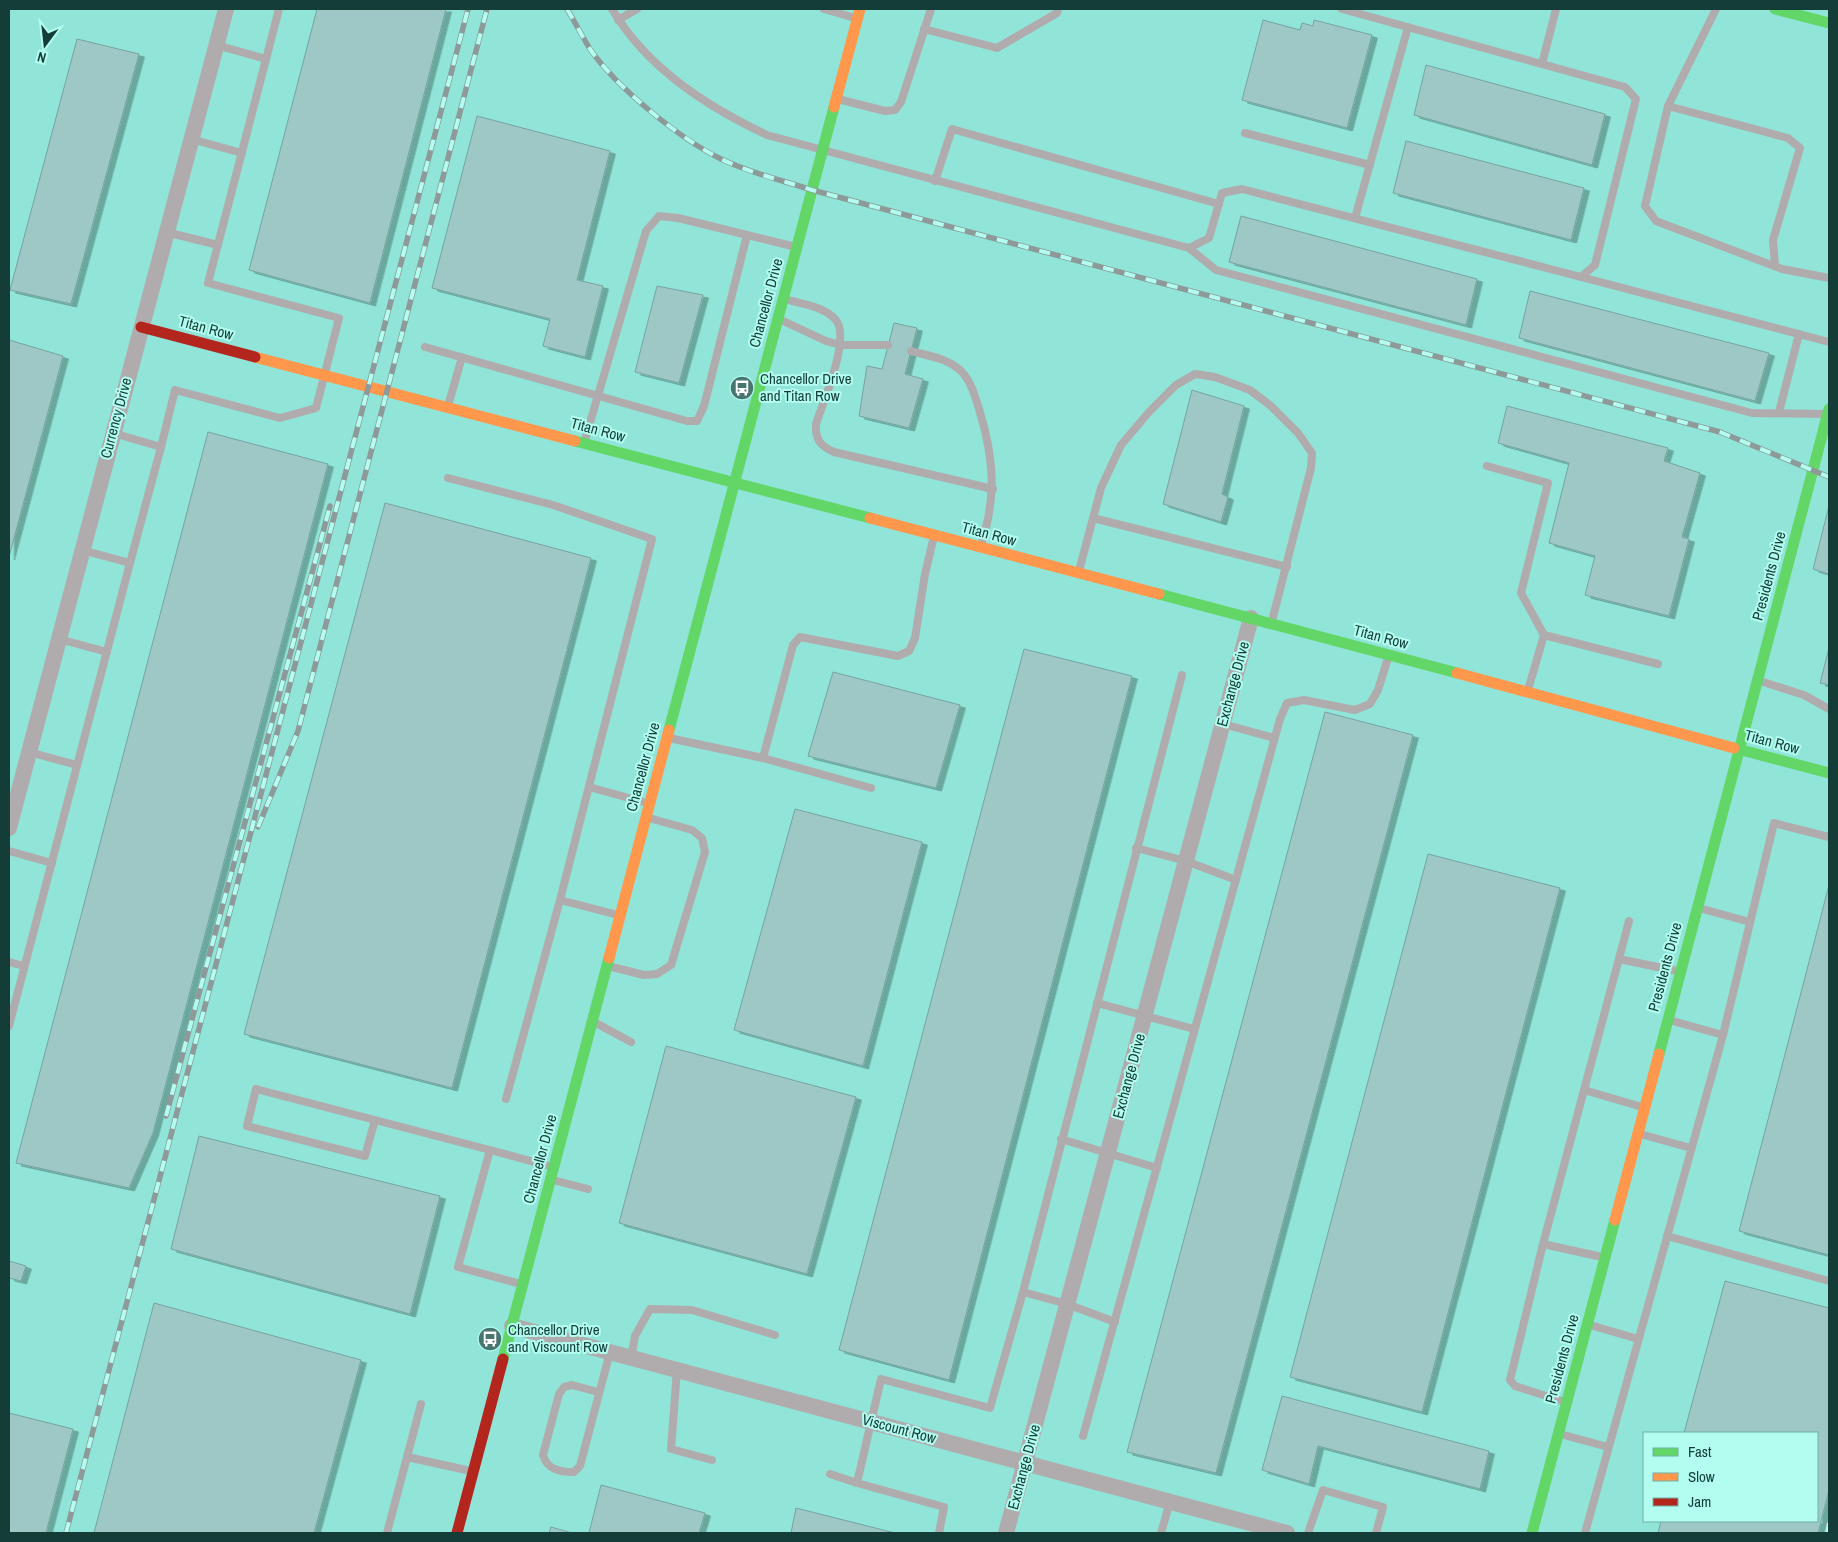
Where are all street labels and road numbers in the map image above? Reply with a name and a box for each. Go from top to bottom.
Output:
street label: Chancellor Drive [744,256,788,350]
street label: Titan Row [176,310,236,345]
street label: Currency Drive [95,375,136,461]
street label: Titan Row [568,412,628,447]
street label: Titan Row [959,516,1019,551]
street label: Presidents Drive [1747,529,1791,623]
street label: Titan Row [1351,619,1411,654]
street label: Exchange Drive [1211,639,1254,729]
street label: Chancellor Drive [621,720,665,814]
street label: Titan Row [1742,724,1802,759]
street label: Presidents Drive [1643,920,1687,1014]
street label: Exchange Drive [1107,1031,1150,1121]
street label: Chancellor Drive [518,1112,562,1206]
street label: Presidents Drive [1540,1312,1584,1406]
street label: Viscount Row [860,1409,939,1448]
street label: Exchange Drive [1002,1422,1045,1512]

